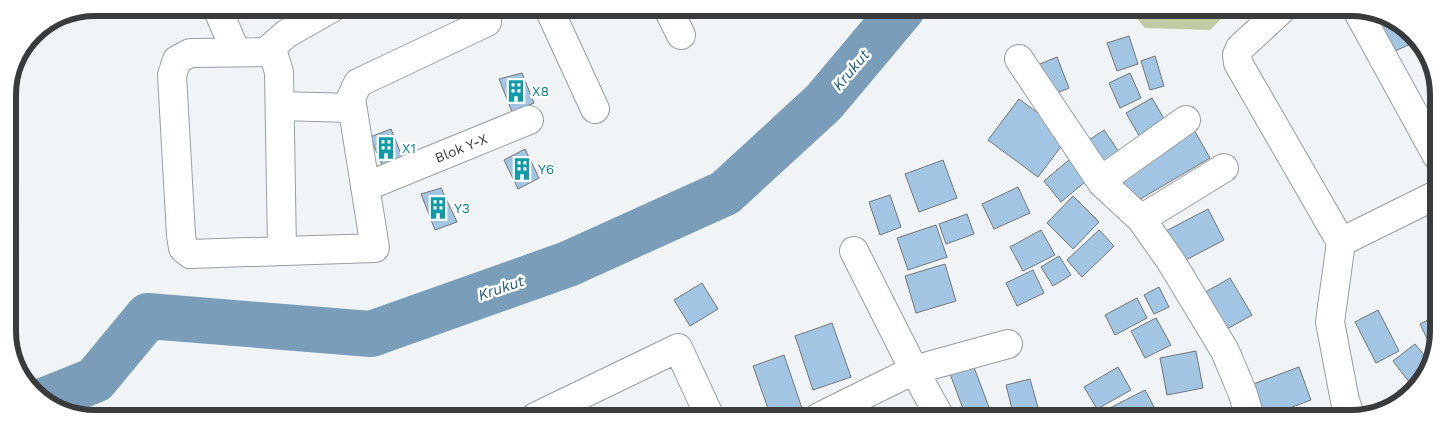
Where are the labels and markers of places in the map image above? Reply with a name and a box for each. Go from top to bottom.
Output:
building icon: X8 [503,78,529,104]
place label: X8 [532,83,549,99]
building icon: X1 [373,135,399,161]
place label: X1 [402,140,416,156]
building icon: Y6 [509,156,535,182]
place label: Y6 [538,161,554,177]
building icon: Y3 [425,195,451,221]
place label: Y3 [454,200,470,216]

